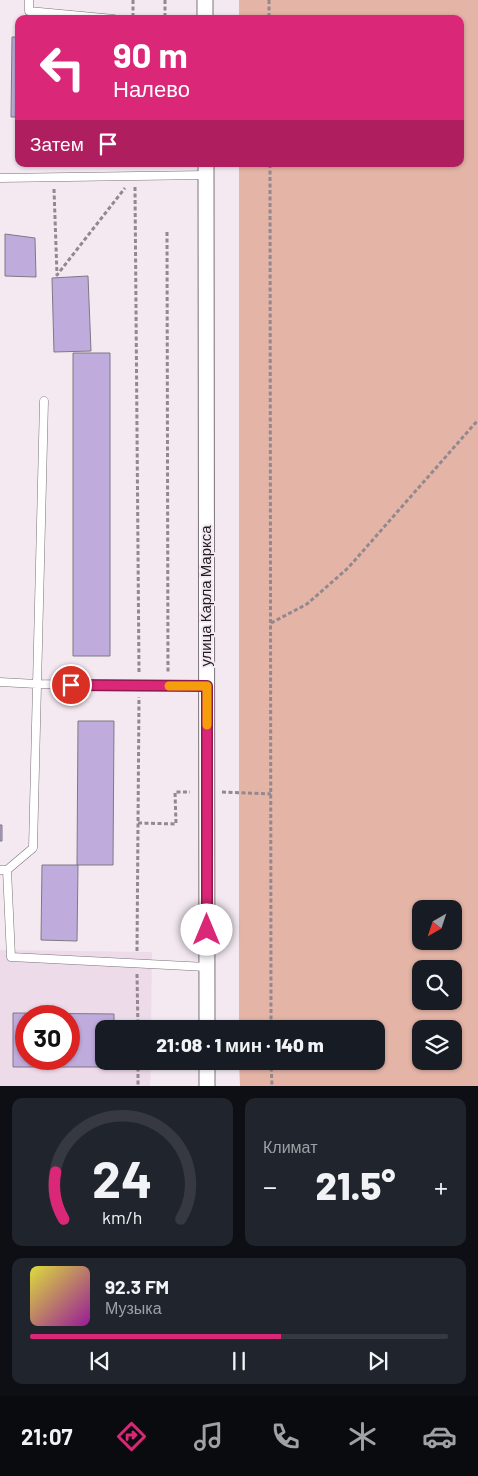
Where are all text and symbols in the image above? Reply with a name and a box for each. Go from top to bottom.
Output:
text: 90 m [113,33,188,75]
icon: left [30,35,95,100]
text: Налево [113,75,190,101]
icon: arrive [94,130,122,158]
text: Затем [30,132,84,155]
street label: улица Карла Маркса [196,525,214,667]
pin [50,664,92,706]
icon: arrive [57,671,85,699]
north arrow [412,900,462,950]
map controls [412,900,462,1070]
position arrow [180,903,232,955]
button: search [412,960,462,1010]
speed limit sign: 30 [15,1005,80,1070]
button: layers [412,1020,462,1070]
text: 21:08 · 1 мин · 140 m [156,1033,324,1056]
text: Климат [263,1137,317,1156]
text: 24 [92,1146,153,1208]
text: 21.5° [315,1162,396,1208]
text: − [263,1169,277,1203]
text: + [434,1169,448,1203]
text: km/h [102,1206,143,1228]
text: 92.3 FM [105,1275,169,1298]
text: Музыка [105,1298,162,1317]
icon: previous [86,1347,114,1375]
icon: pause [225,1347,253,1375]
icon: next [364,1347,392,1375]
icon: directions [114,1419,149,1454]
icon: music [191,1419,226,1454]
icon: phone [268,1419,303,1454]
icon: climate [345,1419,380,1454]
icon: car [422,1419,457,1454]
text: 21:07 [21,1423,72,1449]

